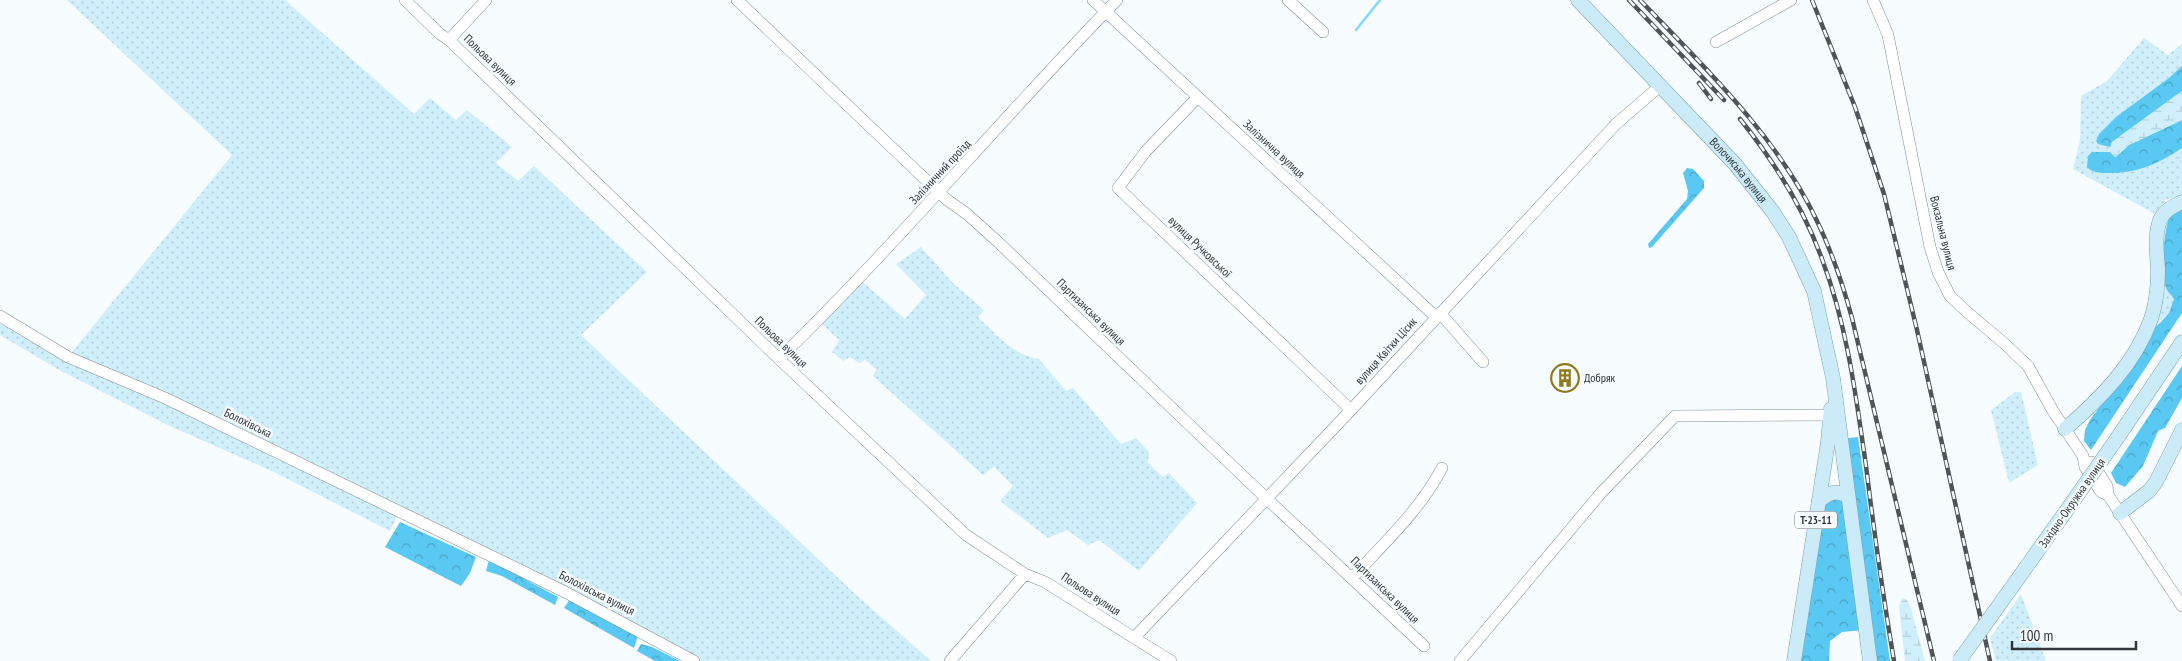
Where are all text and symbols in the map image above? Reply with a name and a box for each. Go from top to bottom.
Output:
street label: Польова вулиця [461,31,520,89]
street label: Залізнична вулиця [1240,116,1309,181]
street label: Волочиська вулиця [1707,134,1771,206]
street label: Залізничний проїзд [906,136,974,207]
street label: Вокзальна вулиця [1927,194,1960,272]
street label: вулиця Ручковської [1166,213,1235,281]
street label: Партизанська вулиця [1054,275,1129,348]
street label: Польова вулиця [752,313,811,371]
street label: вулиця Квітки Цісик [1352,314,1420,387]
building icon: Добряк [1550,363,1580,393]
place label: Добряк [1584,370,1616,385]
street label: Болохівська [222,405,275,441]
street label: Західно-Окружна вулиця [2035,455,2108,550]
road number: Т-23-11 [1795,512,1837,528]
street label: Партизанська вулиця [1348,553,1423,626]
street label: Болохівська вулиця [557,567,638,618]
street label: Польова вулиця [1059,569,1124,618]
scale bar [2012,618,2136,650]
text: 100 m [2020,626,2053,645]

